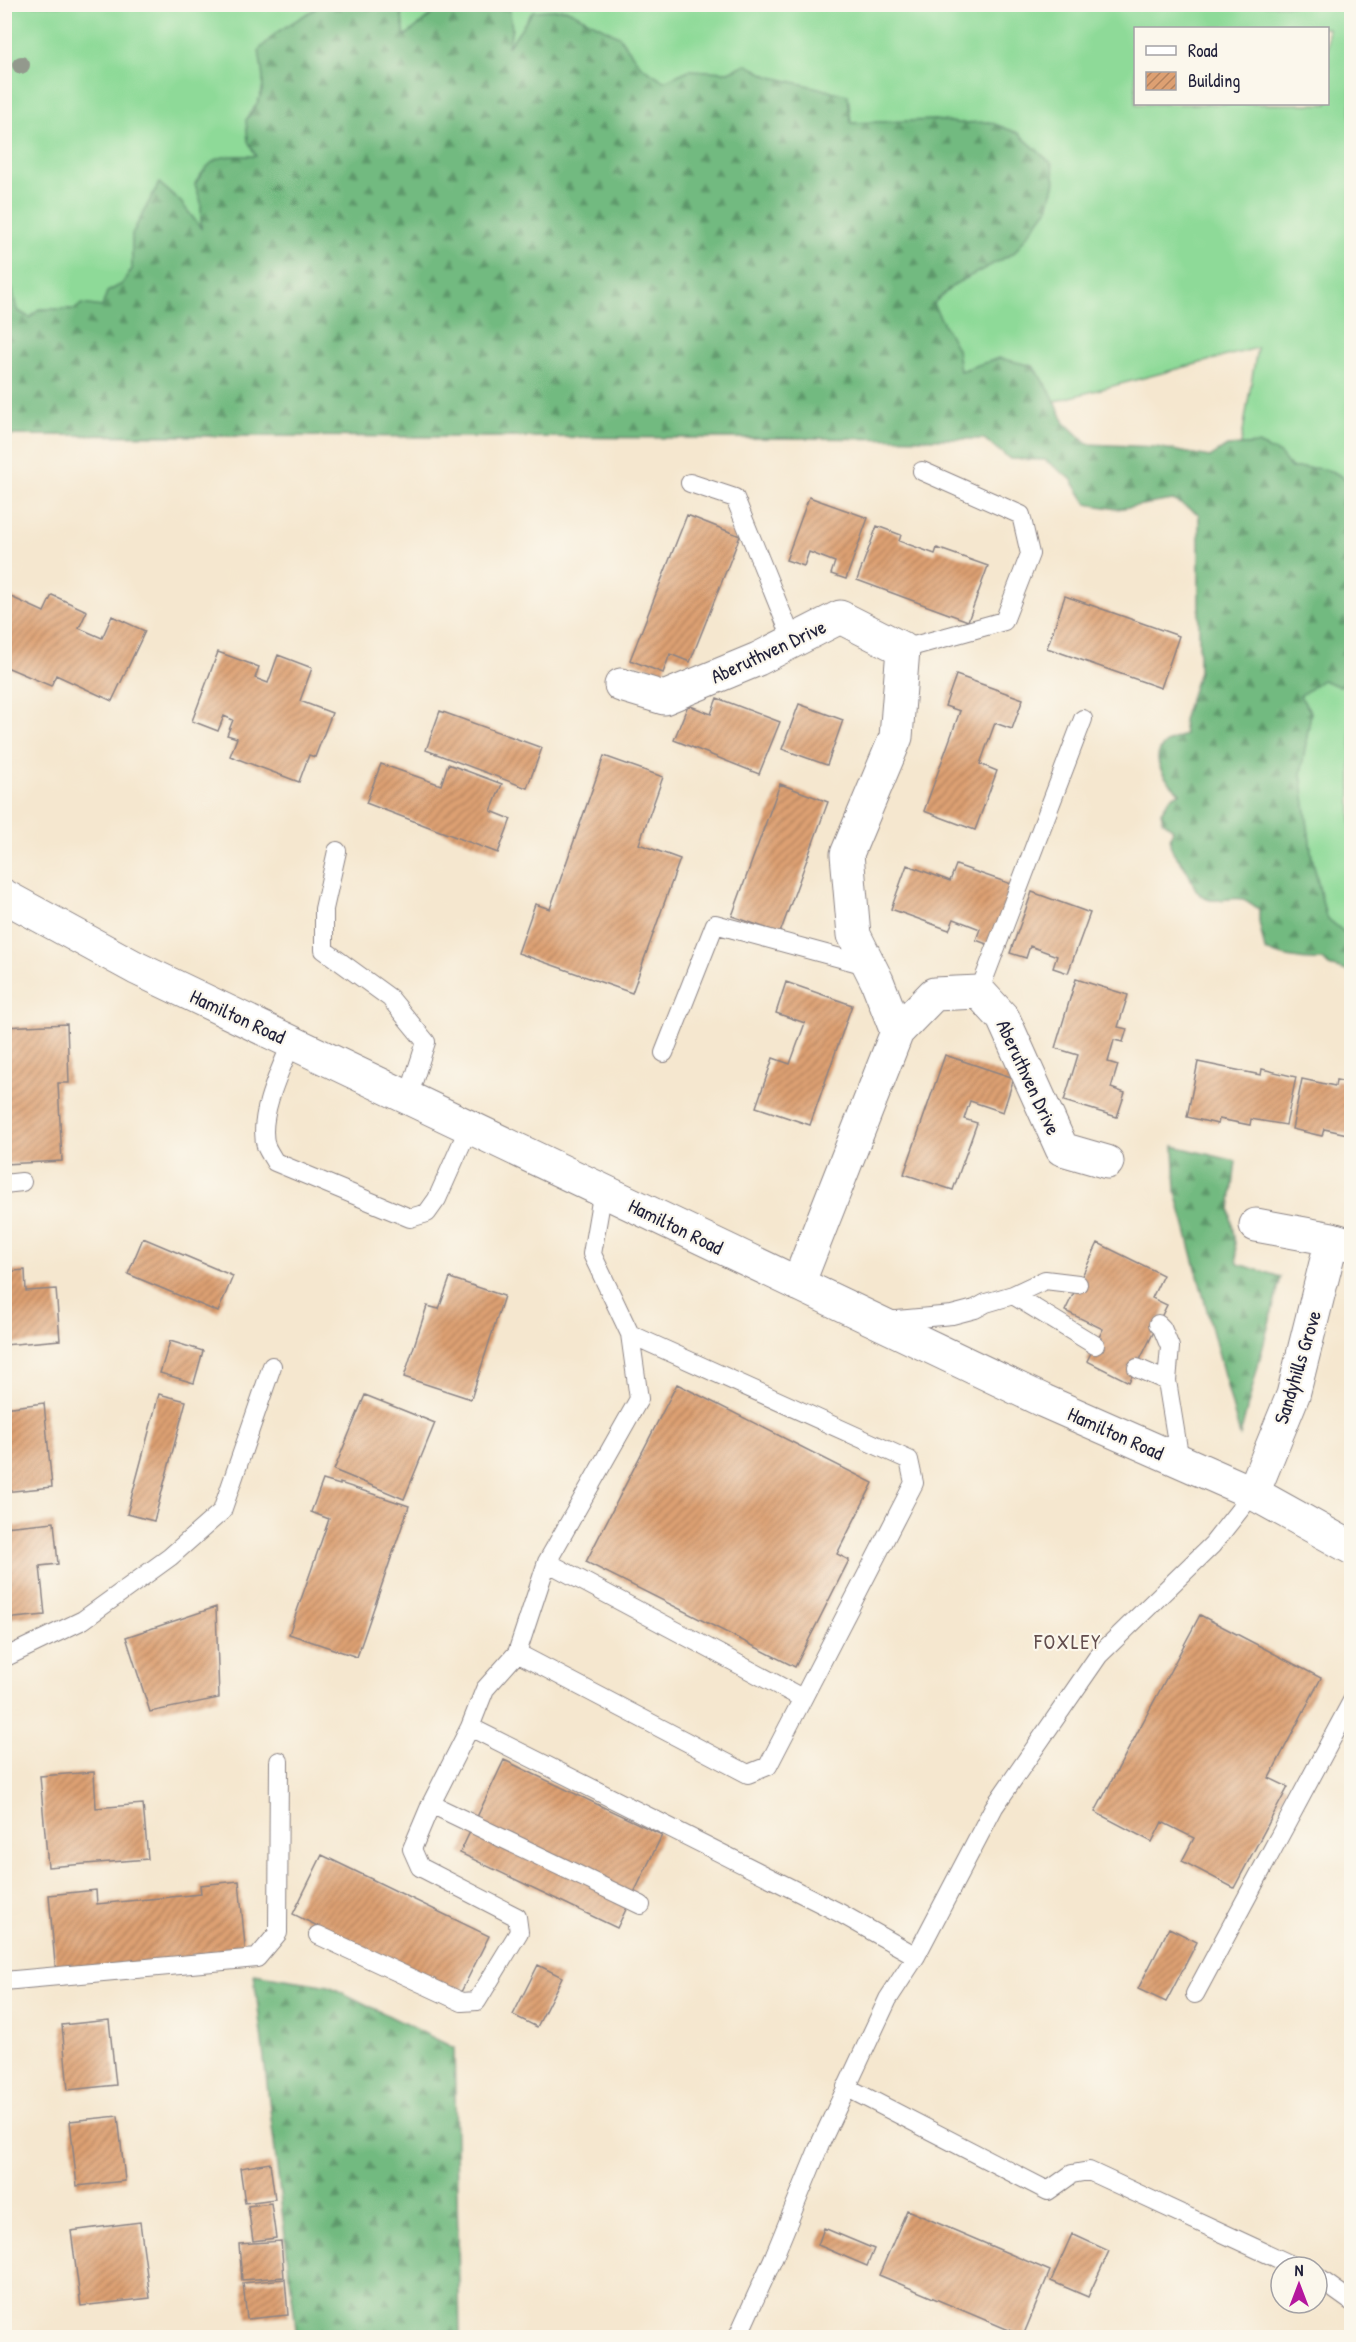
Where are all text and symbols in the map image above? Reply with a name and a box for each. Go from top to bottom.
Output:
legend [1134,27,1329,105]
text: Road [1188,38,1218,63]
text: Building [1188,68,1240,93]
street label: Aberuthven Drive [706,613,830,689]
street label: Hamilton Road [186,982,290,1050]
street label: Aberuthven Drive [991,1015,1067,1139]
street label: Hamilton Road [624,1192,728,1261]
street label: Sandyhills Grove [1267,1307,1327,1427]
street label: Hamilton Road [1064,1400,1168,1466]
district label: FOXLEY [1033,1627,1102,1656]
north arrow [1269,2255,1329,2315]
text: N [1295,2259,1304,2281]

